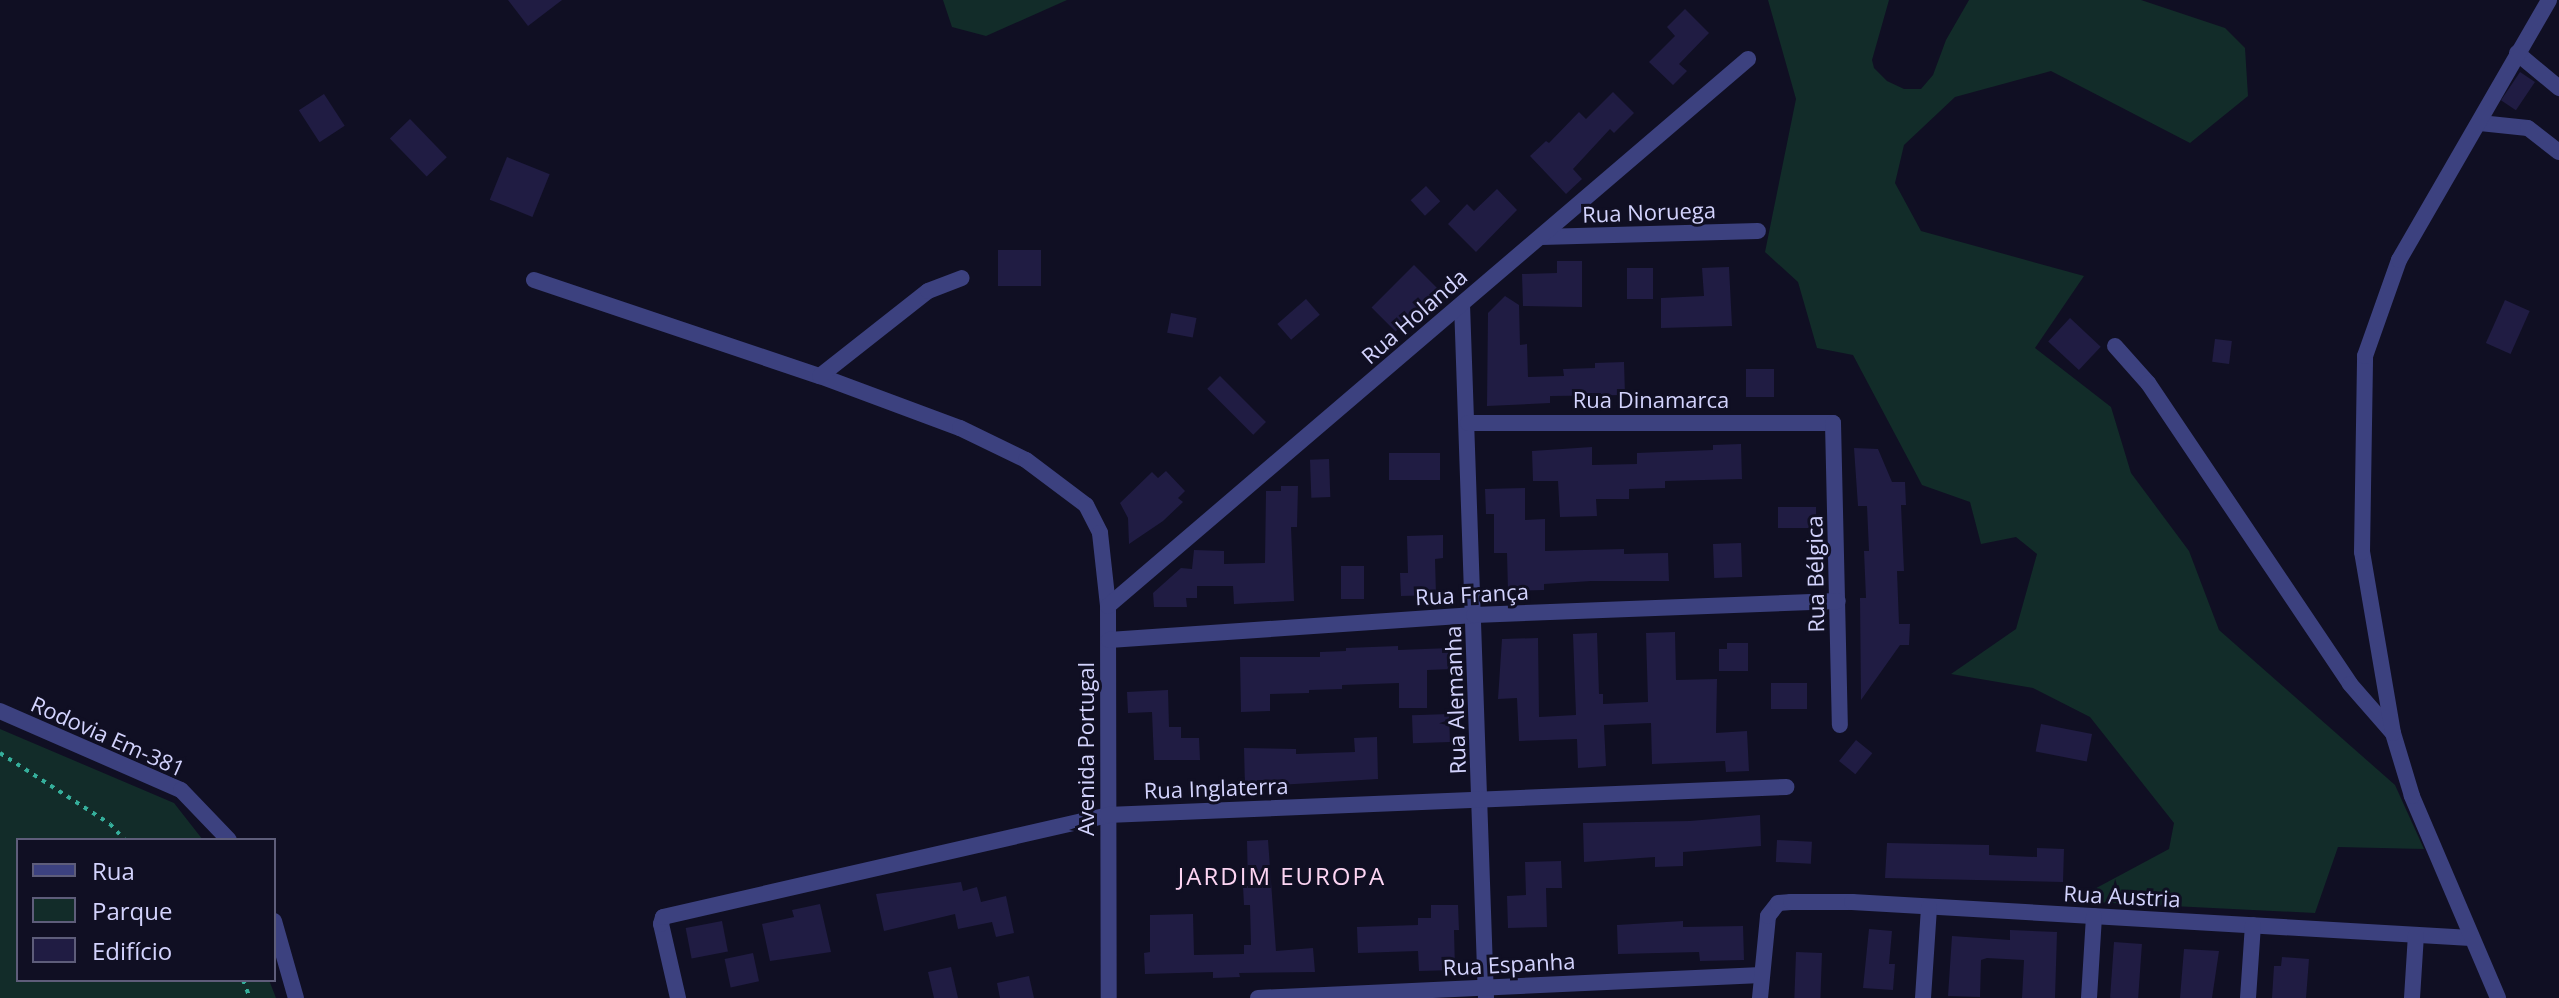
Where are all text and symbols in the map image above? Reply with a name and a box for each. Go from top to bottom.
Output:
street label: Rua Noruega [1582,196,1716,228]
street label: Rua Holanda [1356,263,1472,369]
street label: Rua Dinamarca [1573,387,1729,413]
street label: Rua Bélgica [1801,515,1829,633]
street label: Rua França [1414,578,1530,610]
street label: Rua Alemanha [1439,625,1471,775]
street label: Avenida Portugal [1073,662,1099,836]
street label: Rodovia Em-381 [27,690,189,782]
street label: Rua Inglaterra [1143,772,1289,804]
legend [16,838,276,982]
text: Rua [92,854,135,887]
district label: JARDIM EUROPA [1178,862,1386,890]
street label: Rua Austria [2063,880,2181,912]
text: Parque [92,894,172,927]
text: Edifício [92,934,172,967]
street label: Rua Espanha [1442,947,1576,981]

